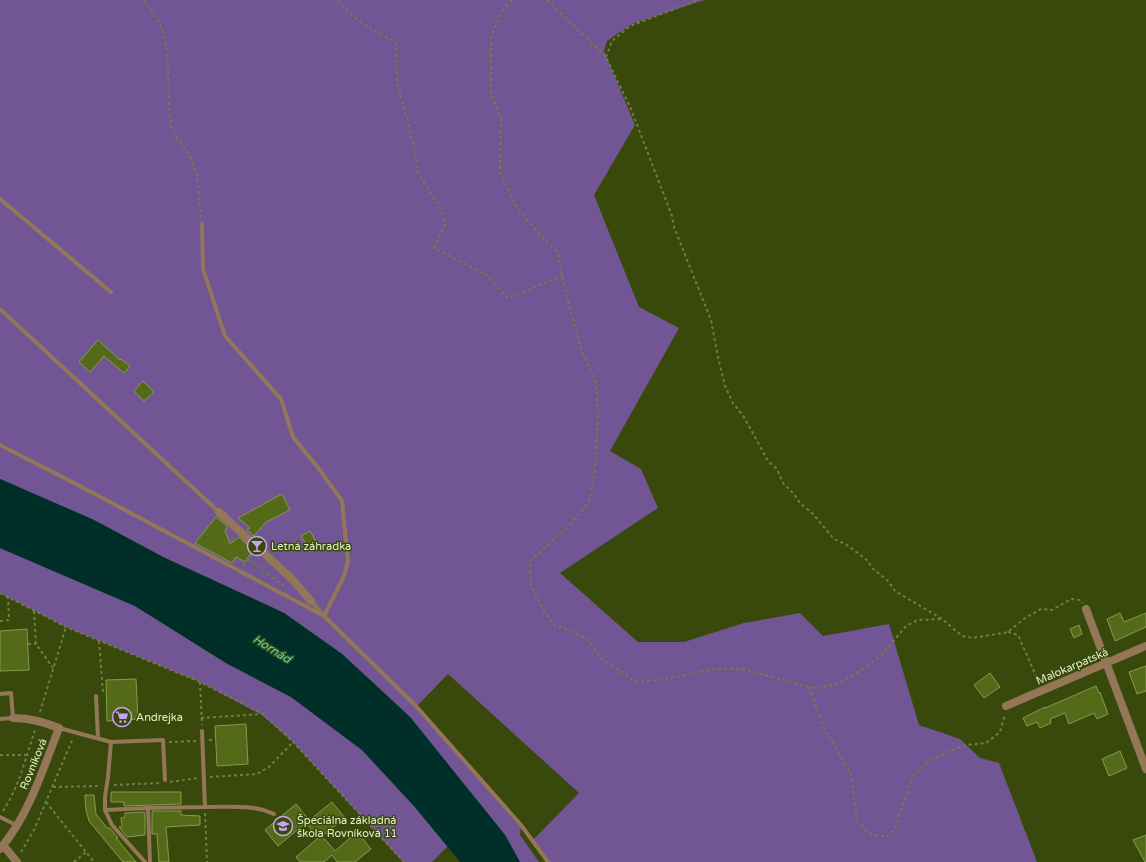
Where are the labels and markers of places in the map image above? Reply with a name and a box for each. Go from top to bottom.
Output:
bar icon: Letná záhradka [246,535,268,557]
place label: Letná záhradka [271,540,351,553]
supermarket icon: Andrejka [111,706,133,728]
place label: Andrejka [136,711,183,724]
place label: Špeciálna základná škola Rovníková 11 [297,813,397,840]
school or university icon: Špeciálna základná škola Rovníková 11 [272,815,294,837]

